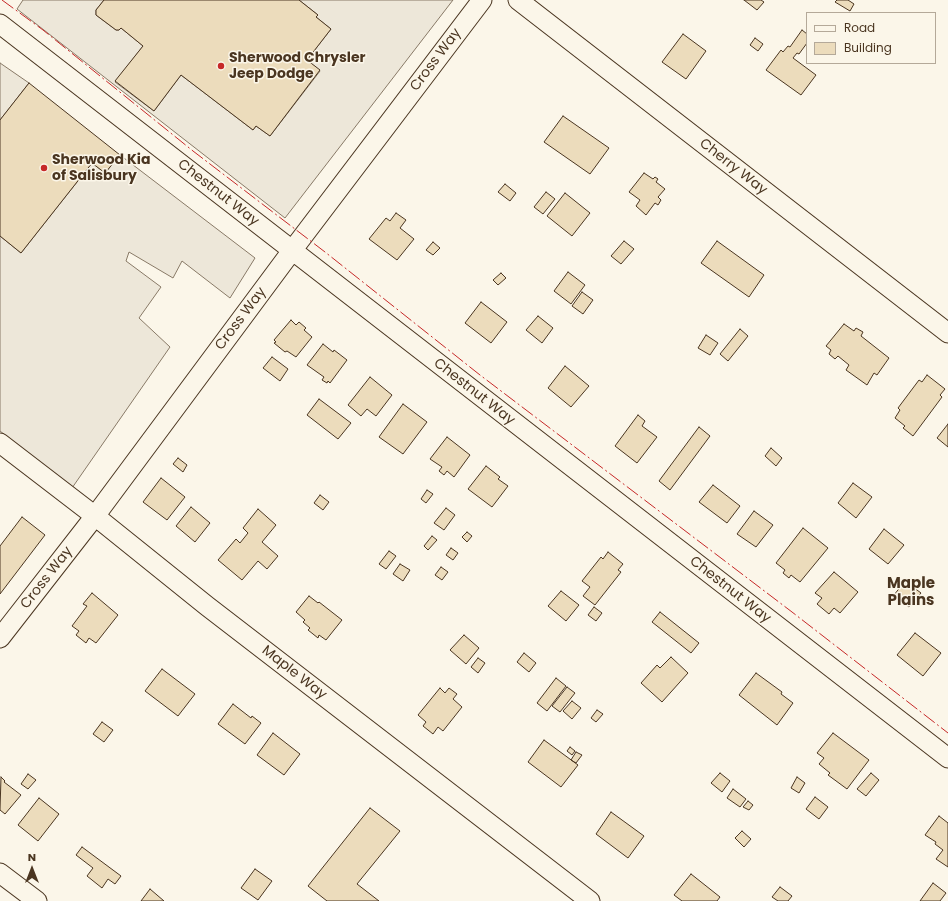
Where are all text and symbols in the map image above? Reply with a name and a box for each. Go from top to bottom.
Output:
legend [806,12,936,64]
text: Road [844,19,875,36]
street label: Cross Way [407,25,465,95]
text: Building [844,39,892,56]
place label: Sherwood Chrysler Jeep Dodge [229,50,366,82]
marker: Sherwood Chrysler Jeep Dodge [216,61,226,71]
street label: Cherry Way [696,135,770,199]
place label: Sherwood Kia of Salisbury [52,152,150,184]
street label: Chestnut Way [174,156,262,230]
marker: Sherwood Kia of Salisbury [39,163,49,173]
street label: Cross Way [212,284,270,354]
street label: Chestnut Way [430,355,518,429]
street label: Cross Way [17,544,77,612]
street label: Chestnut Way [686,553,774,627]
district label: Maple Plains [887,575,935,610]
street label: Maple Way [258,642,330,704]
north arrow [12,849,52,889]
text: N [28,849,36,865]

